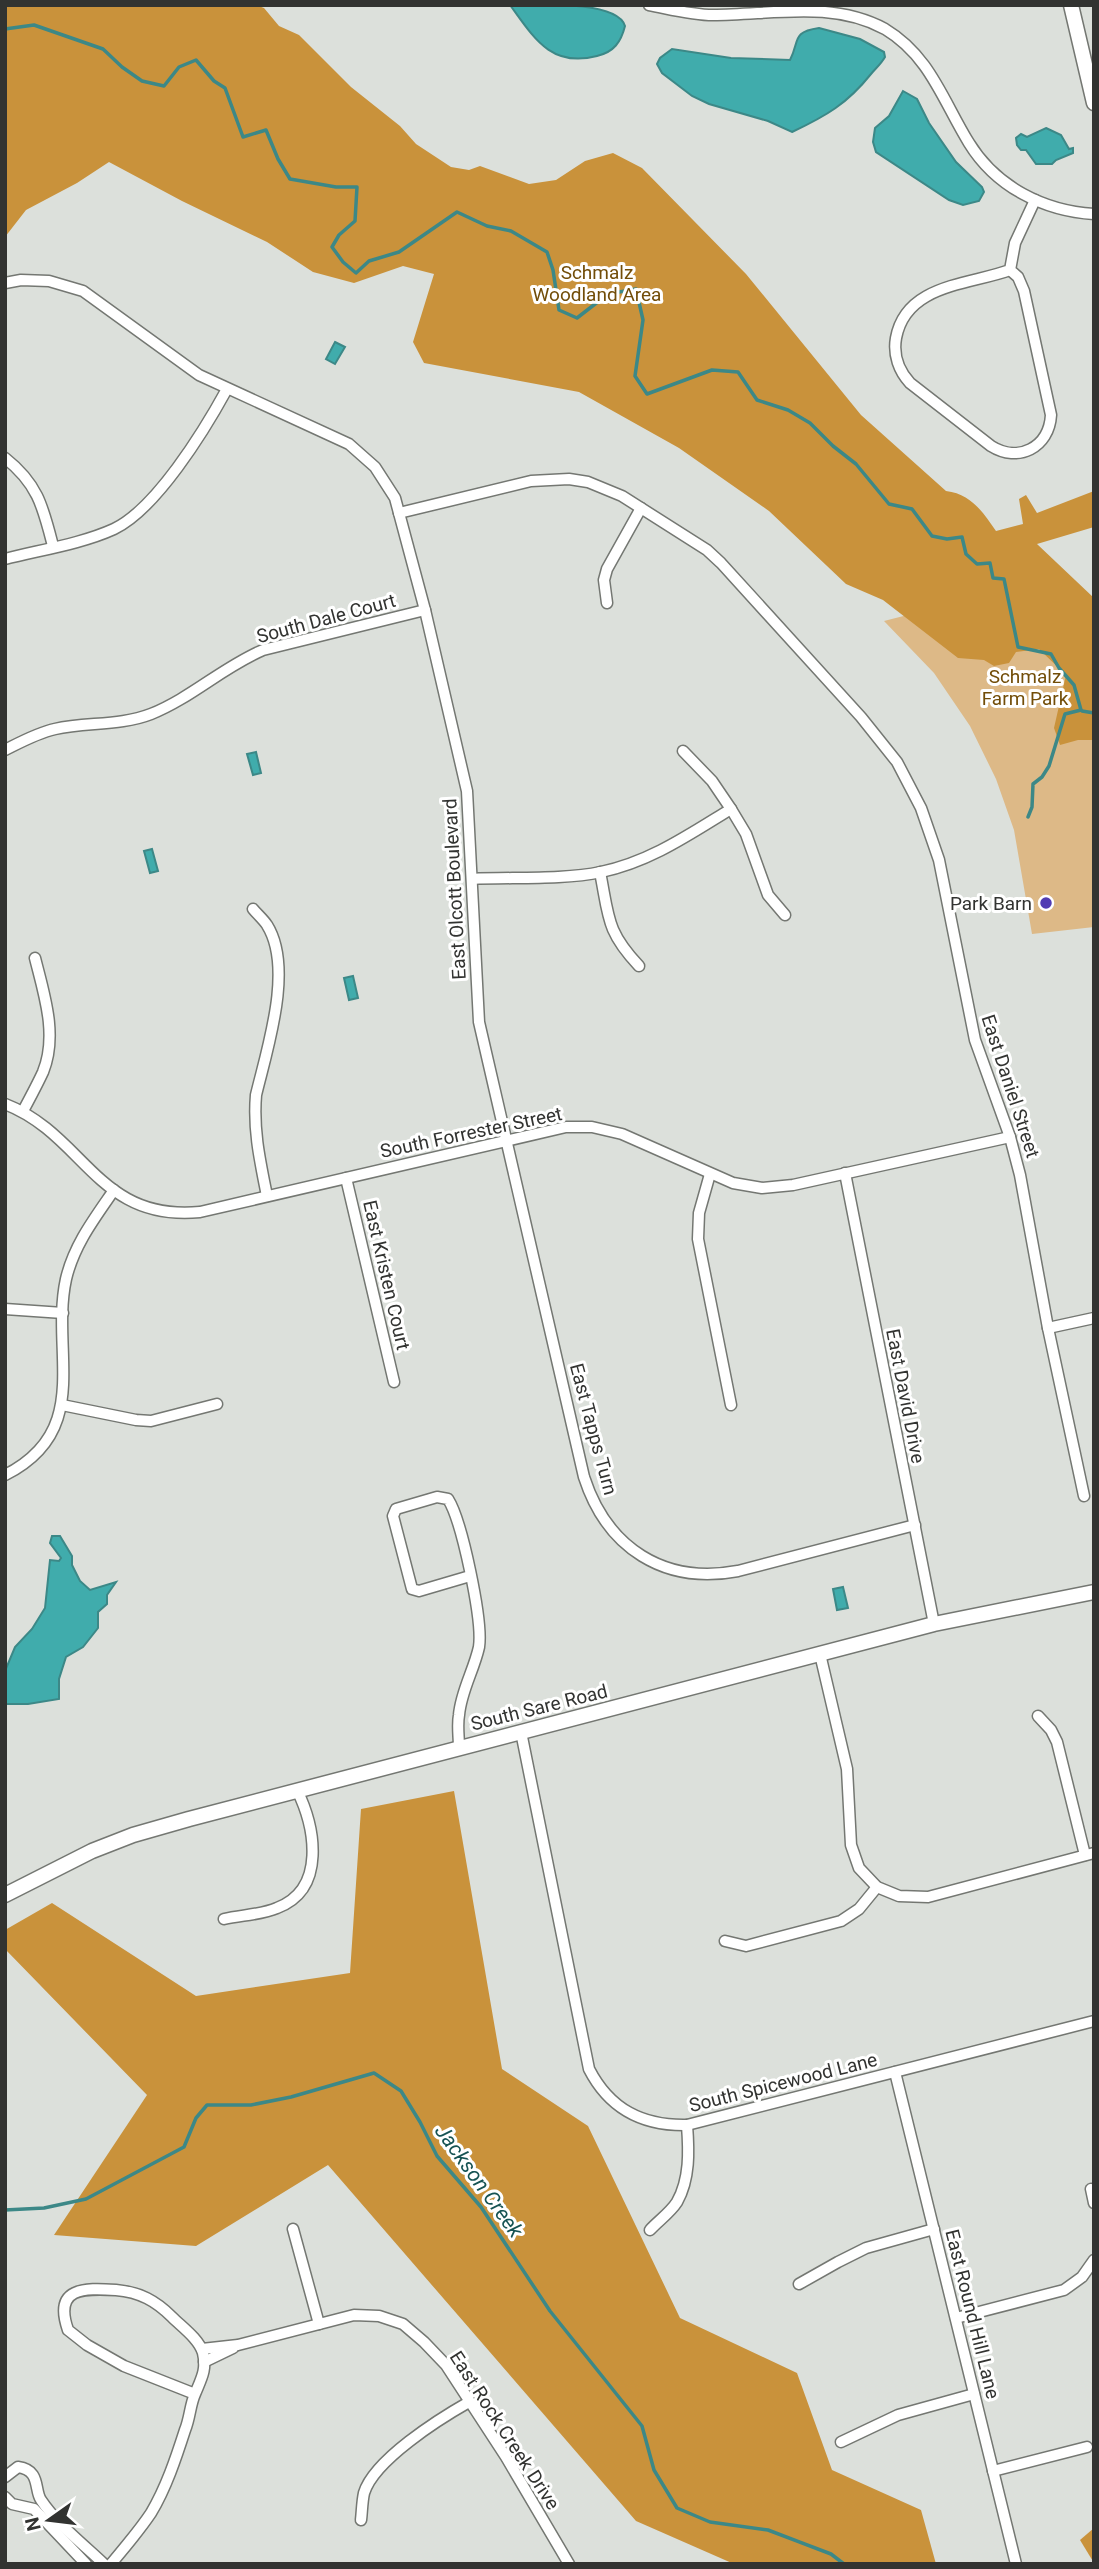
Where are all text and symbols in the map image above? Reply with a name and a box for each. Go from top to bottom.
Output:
park label: Schmalz Woodland Area [533,261,661,306]
street label: South Dale Court [254,589,398,648]
park label: Schmalz Farm Park [982,665,1069,710]
street label: East Olcott Boulevard [438,798,471,980]
place label: Park Barn [950,892,1032,915]
marker: Park Barn [1038,895,1054,911]
street label: East Daniel Street [977,1012,1045,1161]
street label: South Forrester Street [378,1102,564,1163]
street label: East Kristen Court [358,1198,415,1352]
street label: East David Drive [881,1327,930,1465]
street label: East Tapps Turn [565,1361,622,1498]
street label: South Sare Road [468,1679,610,1736]
street label: South Spicewood Lane [687,2048,880,2117]
water label: Jackson Creek [430,2120,528,2243]
street label: East Round Hill Lane [940,2227,1005,2401]
street label: East Rock Creek Drive [445,2347,564,2514]
north arrow [14,2485,84,2555]
text: N [20,2515,46,2533]

